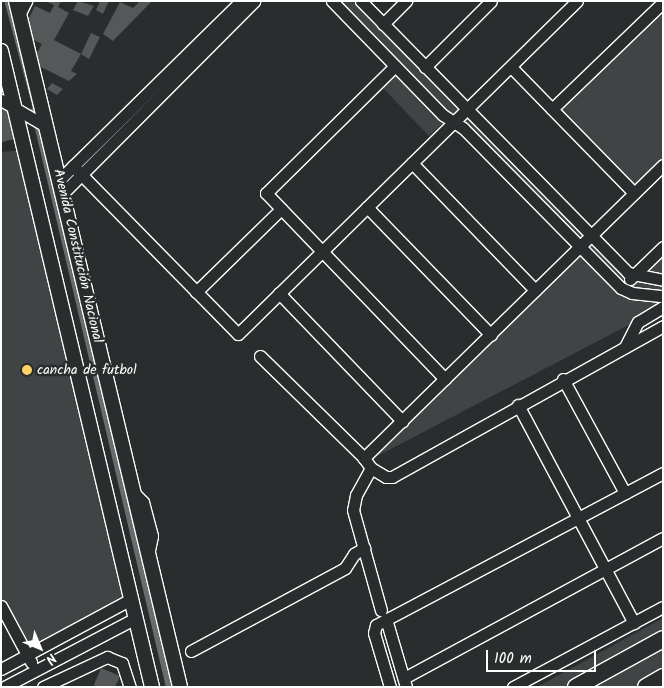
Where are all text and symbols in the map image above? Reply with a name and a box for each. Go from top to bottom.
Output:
street label: Avenida Constitución Nacional [50,167,106,345]
place label: cancha de futbol [37,362,137,378]
marker: cancha de futbol [21,364,33,376]
north arrow [15,623,65,673]
scale bar [489,640,599,672]
text: 100 m [494,647,532,671]
text: N [40,648,62,670]

